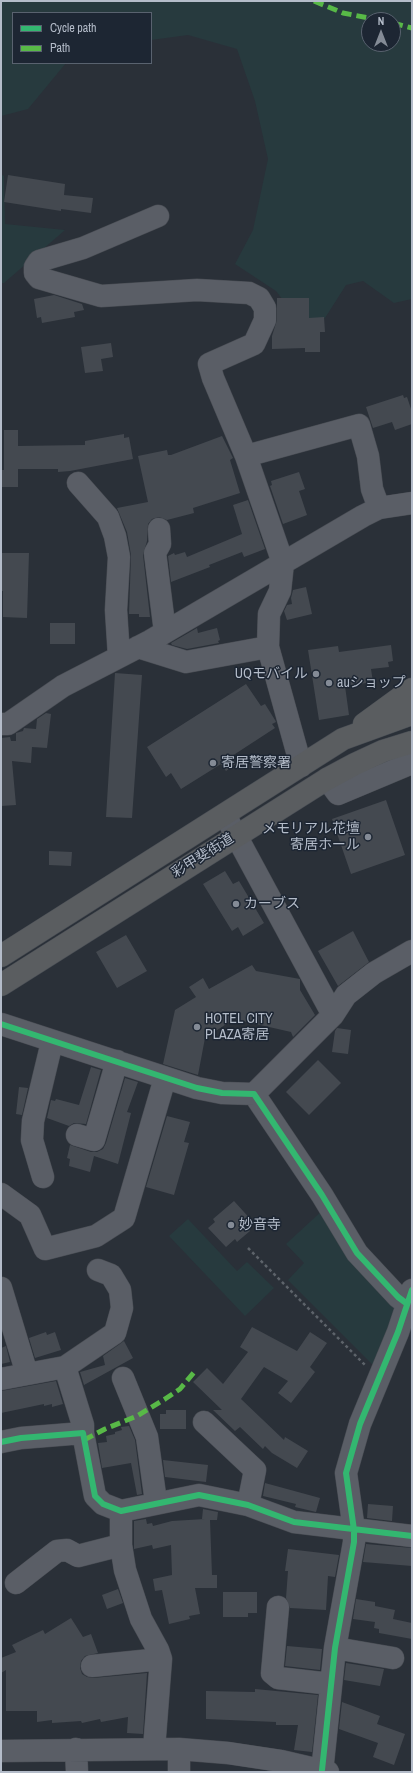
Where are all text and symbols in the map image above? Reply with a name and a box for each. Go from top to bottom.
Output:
legend [12,12,152,64]
north arrow [361,12,401,52]
text: N [378,14,384,28]
text: Cycle path [50,20,97,36]
text: Path [50,40,70,56]
place label: UQモバイル [235,666,308,682]
marker: UQモバイル [311,669,321,679]
place label: auショップ [337,675,406,691]
marker: auショップ [324,678,334,688]
place label: 寄居警察署 [221,755,291,771]
marker: 寄居警察署 [208,758,218,768]
place label: メモリアル花壇 寄居ホール [262,821,360,854]
street label: 彩甲斐街道 [169,830,237,882]
marker: メモリアル花壇 寄居ホール [363,832,373,842]
place label: カーブス [244,896,300,912]
marker: カーブス [231,899,241,909]
place label: HOTEL CITY PLAZA寄居 [205,1011,273,1044]
marker: HOTEL CITY PLAZA寄居 [192,1022,202,1032]
place label: 妙音寺 [239,1217,281,1233]
marker: 妙音寺 [226,1220,236,1230]

